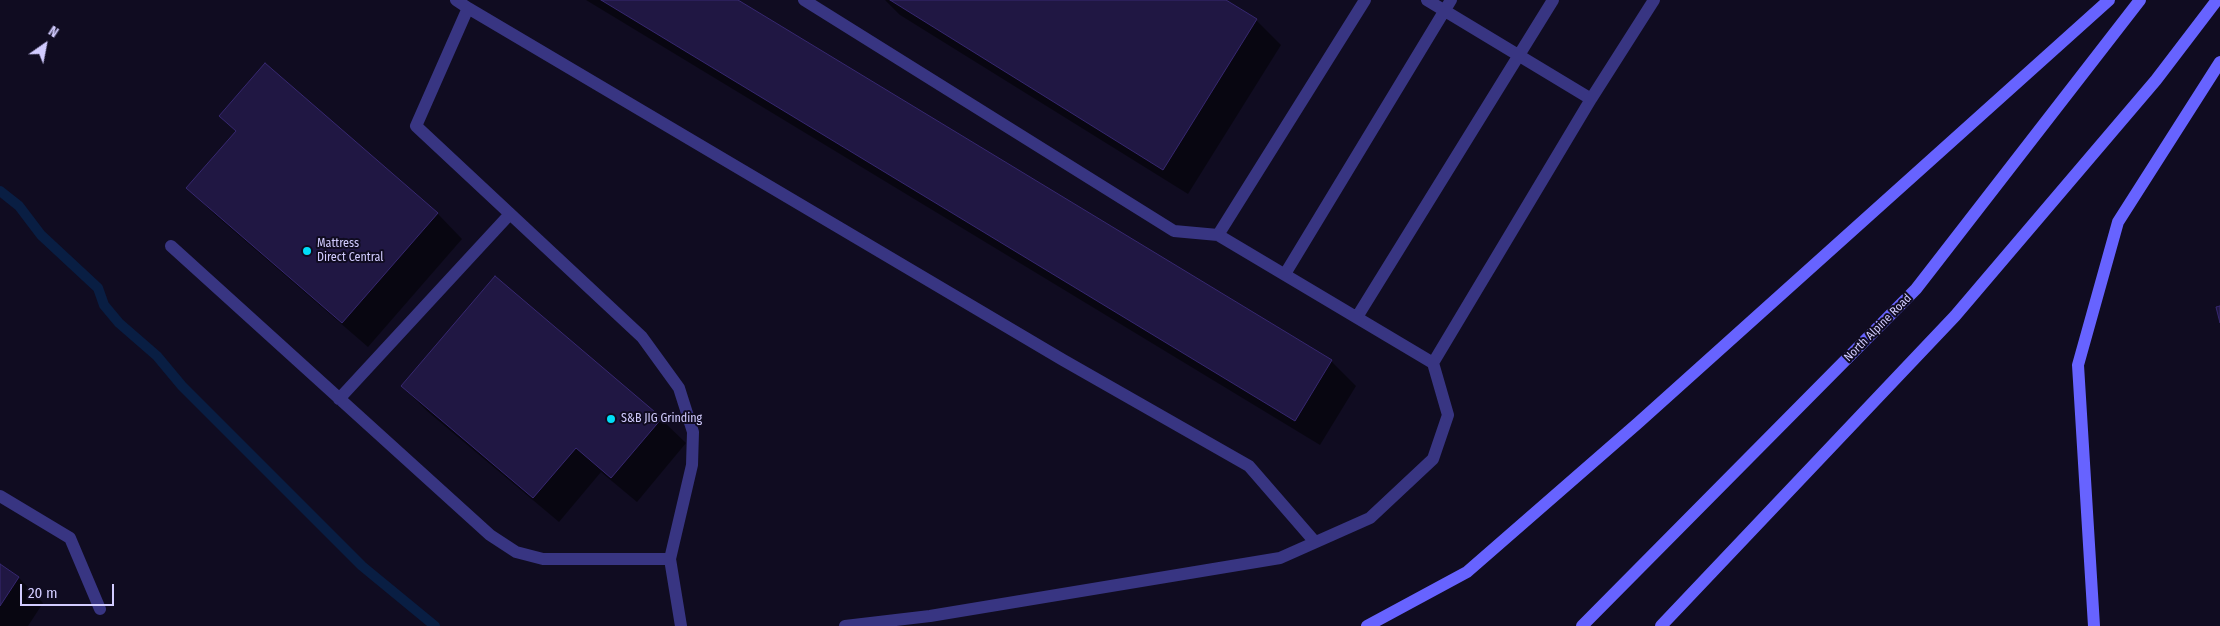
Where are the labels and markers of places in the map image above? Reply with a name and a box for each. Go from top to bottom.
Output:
place label: Mattress Direct Central [317,237,383,265]
marker: Mattress Direct Central [301,245,313,257]
place label: S&B JIG Grinding [621,412,702,426]
marker: S&B JIG Grinding [605,413,617,425]

